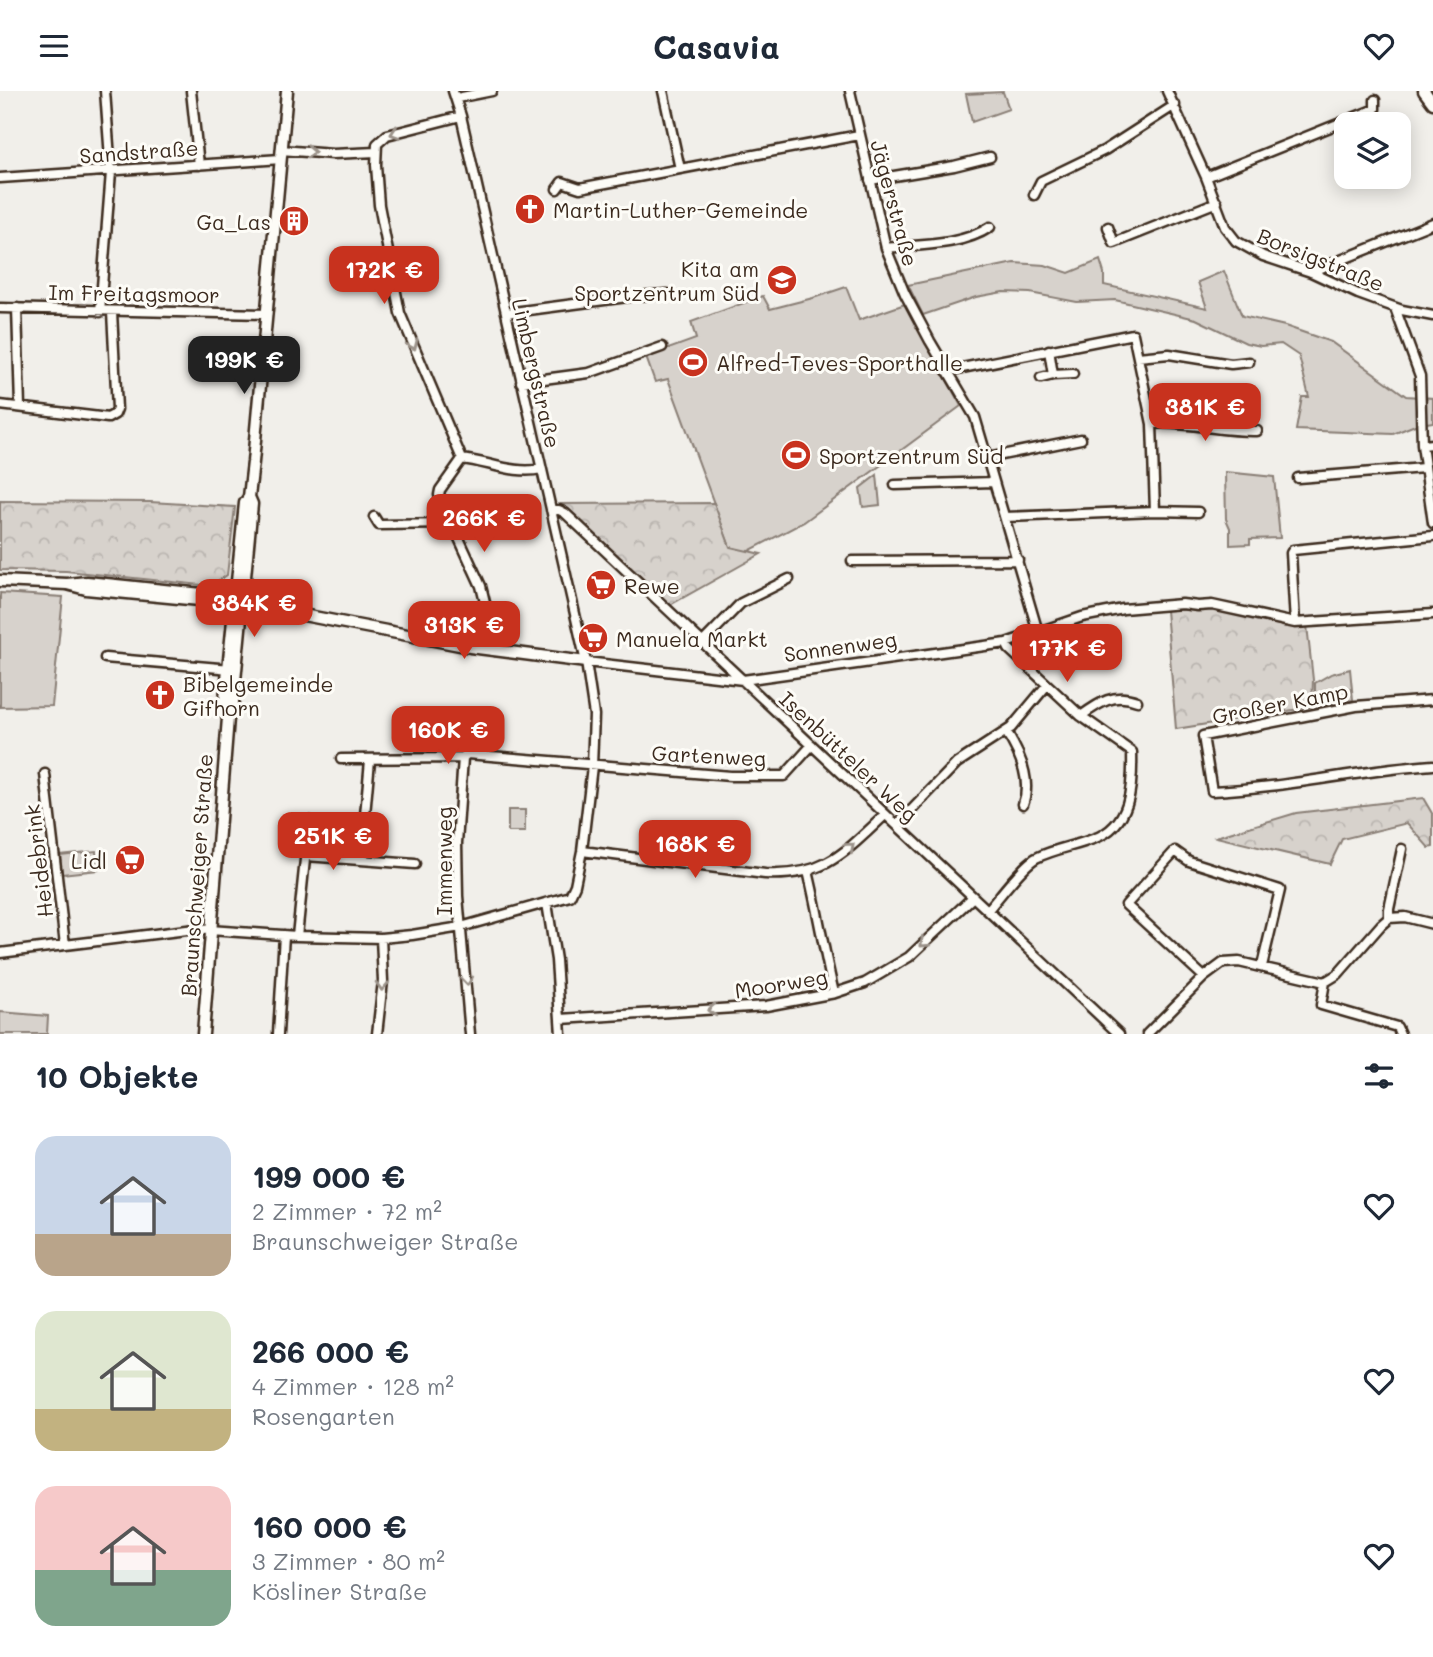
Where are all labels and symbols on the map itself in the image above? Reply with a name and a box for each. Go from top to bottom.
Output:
one-way arrow [390,125,402,140]
street label: Sandstraße [79,133,199,169]
street label: Jägerstraße [865,137,925,269]
one-way arrow [306,145,317,160]
church icon: Martin-Luther-Gemeinde [513,192,547,226]
place label: Martin-Luther-Gemeinde [553,196,808,223]
building icon: Ga_Las [277,204,311,238]
place label: Ga_Las [196,208,271,235]
street label: Borsigstraße [1254,221,1388,297]
pin: 172K € [327,247,441,306]
place label: Kita am Sportzentrum Süd [574,255,759,306]
school or university icon: Kita am Sportzentrum Süd [765,263,799,297]
street label: Im Freitagsmoor [48,278,220,308]
street label: Limbergstraße [507,296,567,450]
pin: 199K € [187,337,301,396]
one-way arrow [405,337,419,350]
sports icon: Alfred-Teves-Sporthalle [676,345,710,379]
place label: Alfred-Teves-Sporthalle [716,349,963,376]
pin: 381K € [1148,383,1262,443]
sports icon: Sportzentrum Süd [779,438,813,472]
place label: Sportzentrum Süd [819,442,1004,469]
pin: 266K € [427,495,541,554]
supermarket icon: Rewe [584,568,618,602]
place label: Rewe [624,572,680,599]
pin: 384K € [197,580,311,639]
pin: 313K € [407,601,521,661]
supermarket icon: Manuela Markt [576,621,610,655]
place label: Manuela Markt [616,625,768,652]
street label: Sonnenweg [782,625,898,667]
pin: 177K € [1010,625,1124,684]
place label: Bibelgemeinde Gifhorn [183,670,333,721]
street label: Großer Kamp [1210,677,1350,729]
church icon: Bibelgemeinde Gifhorn [143,678,177,712]
street label: Isenbütteler Weg [774,685,924,827]
pin: 160K € [391,707,505,766]
street label: Gartenweg [651,739,767,771]
street label: Braunschweiger Straße [174,753,218,997]
street label: Heidebrink [18,803,58,919]
street label: Immenweg [430,807,457,915]
pin: 251K € [276,813,390,872]
pin: 168K € [638,821,752,880]
supermarket icon: Lidl [113,843,147,877]
one-way arrow [841,843,854,855]
place label: Lidl [71,847,107,874]
one-way arrow [919,935,932,948]
street label: Moorweg [733,962,829,1004]
one-way arrow [459,975,474,986]
one-way arrow [375,981,390,992]
one-way arrow [706,1002,717,1017]

